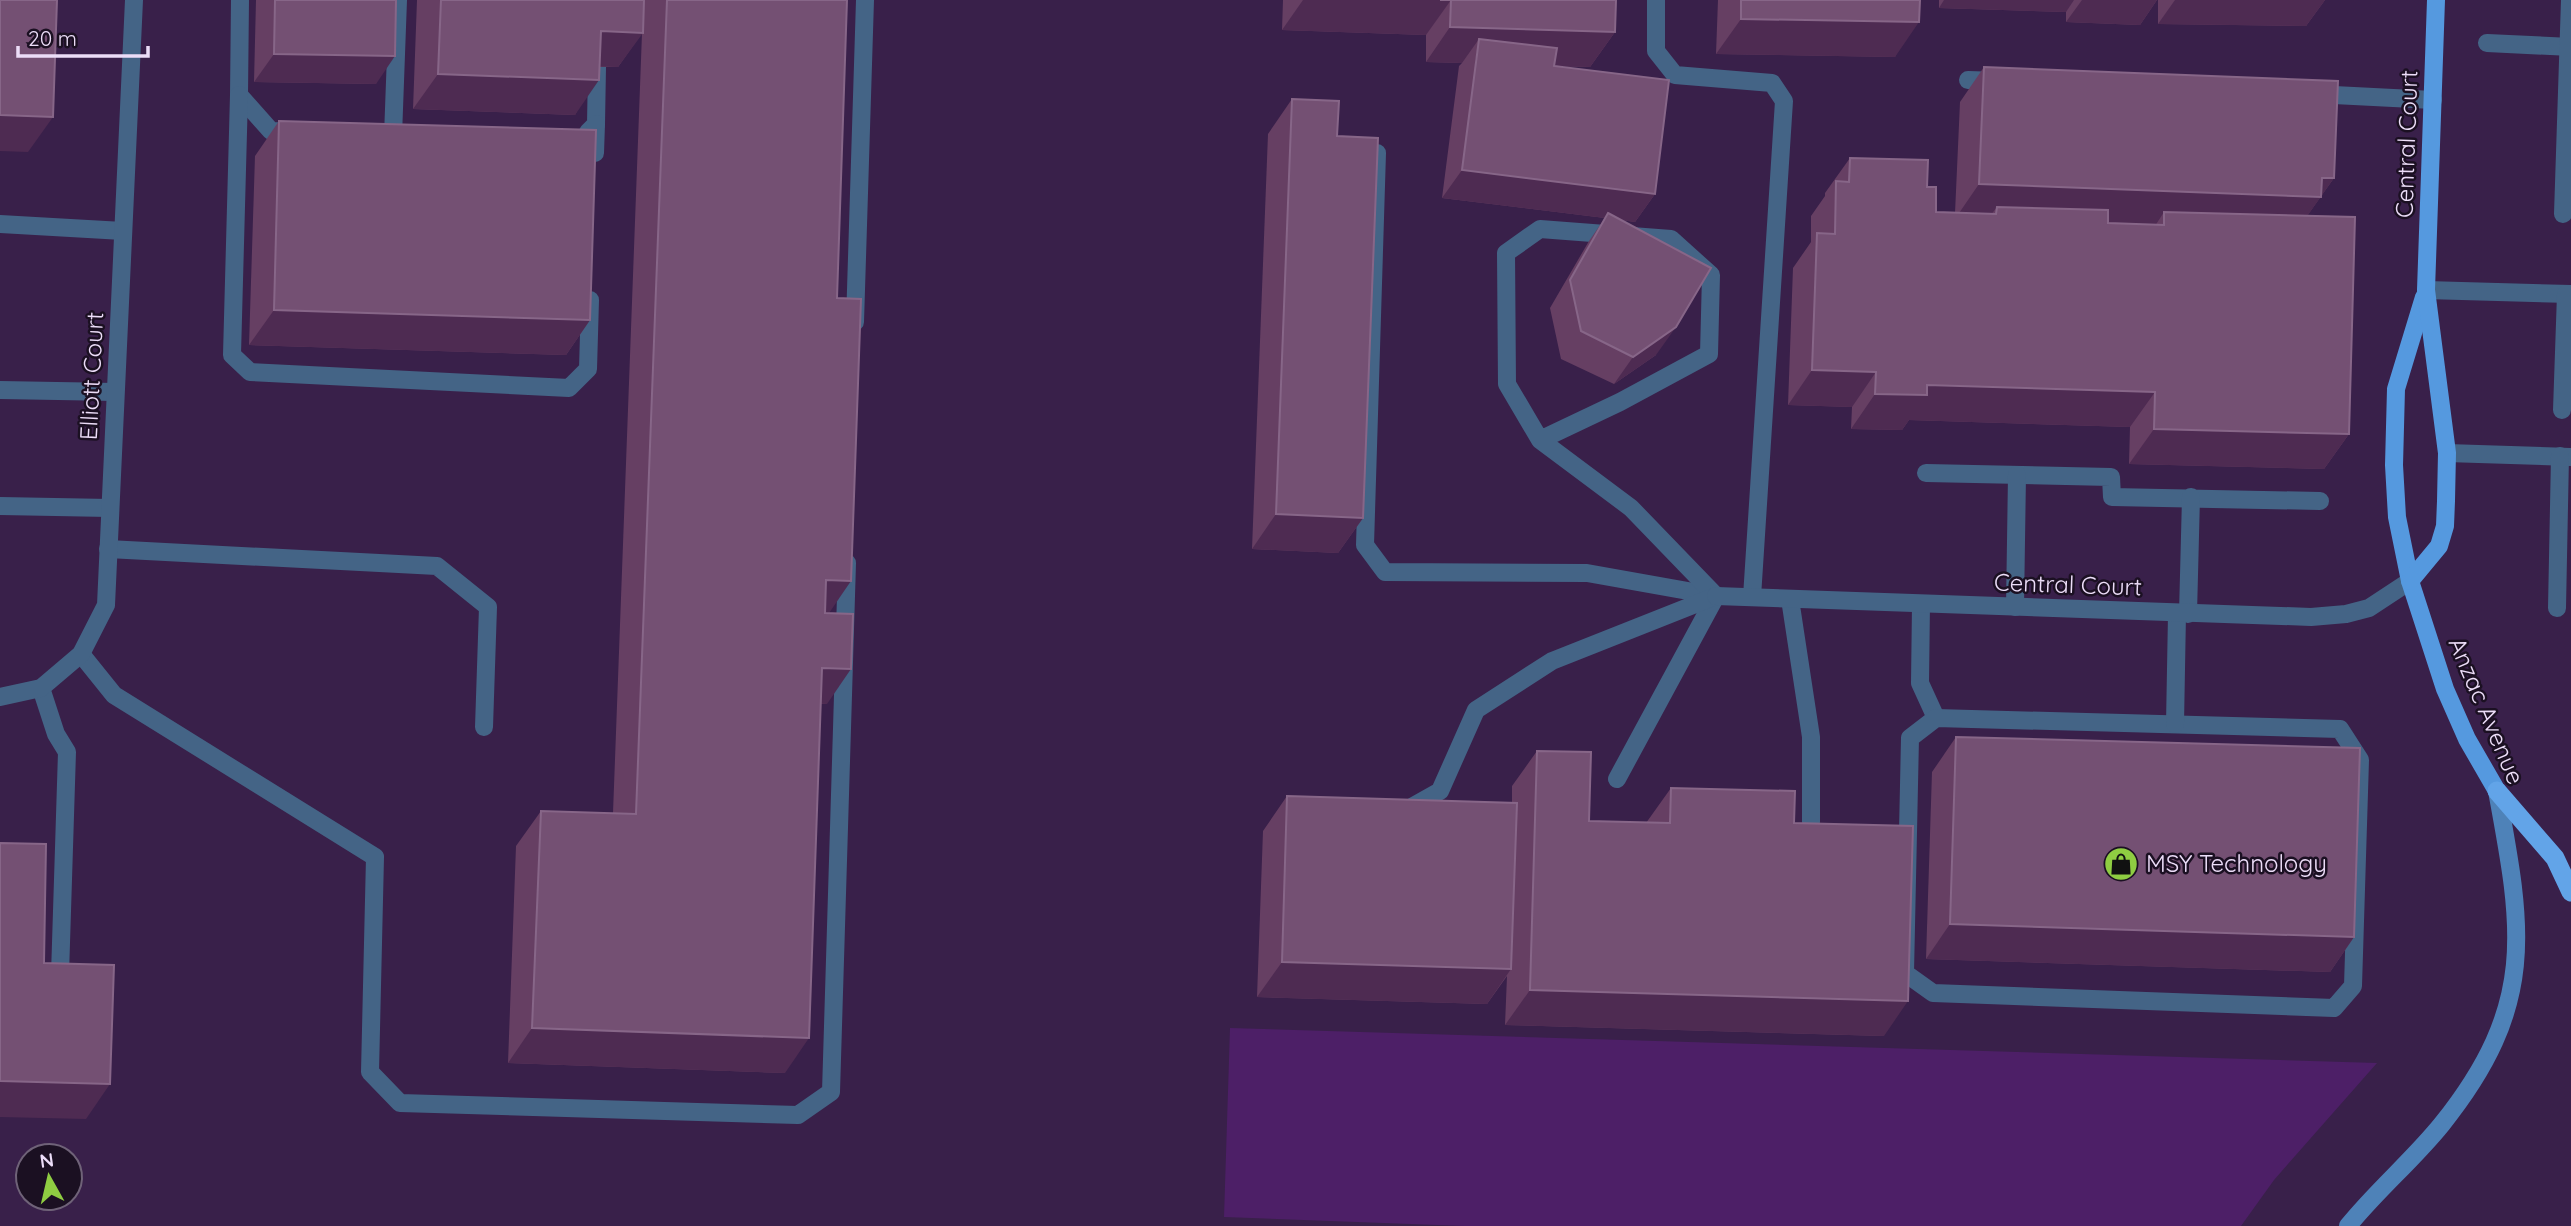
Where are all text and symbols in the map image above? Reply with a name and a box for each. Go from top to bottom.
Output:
scale bar [18,14,147,58]
text: 20 m [28,25,77,51]
street label: Central Court [2388,69,2424,218]
street label: Elliott Court [73,311,109,441]
street label: Central Court [1994,566,2143,602]
street label: Anzac Avenue [2443,633,2531,789]
shop icon: MSY Technology [2102,845,2140,883]
place label: MSY Technology [2146,848,2327,878]
north arrow [14,1142,84,1212]
text: N [38,1147,55,1173]

